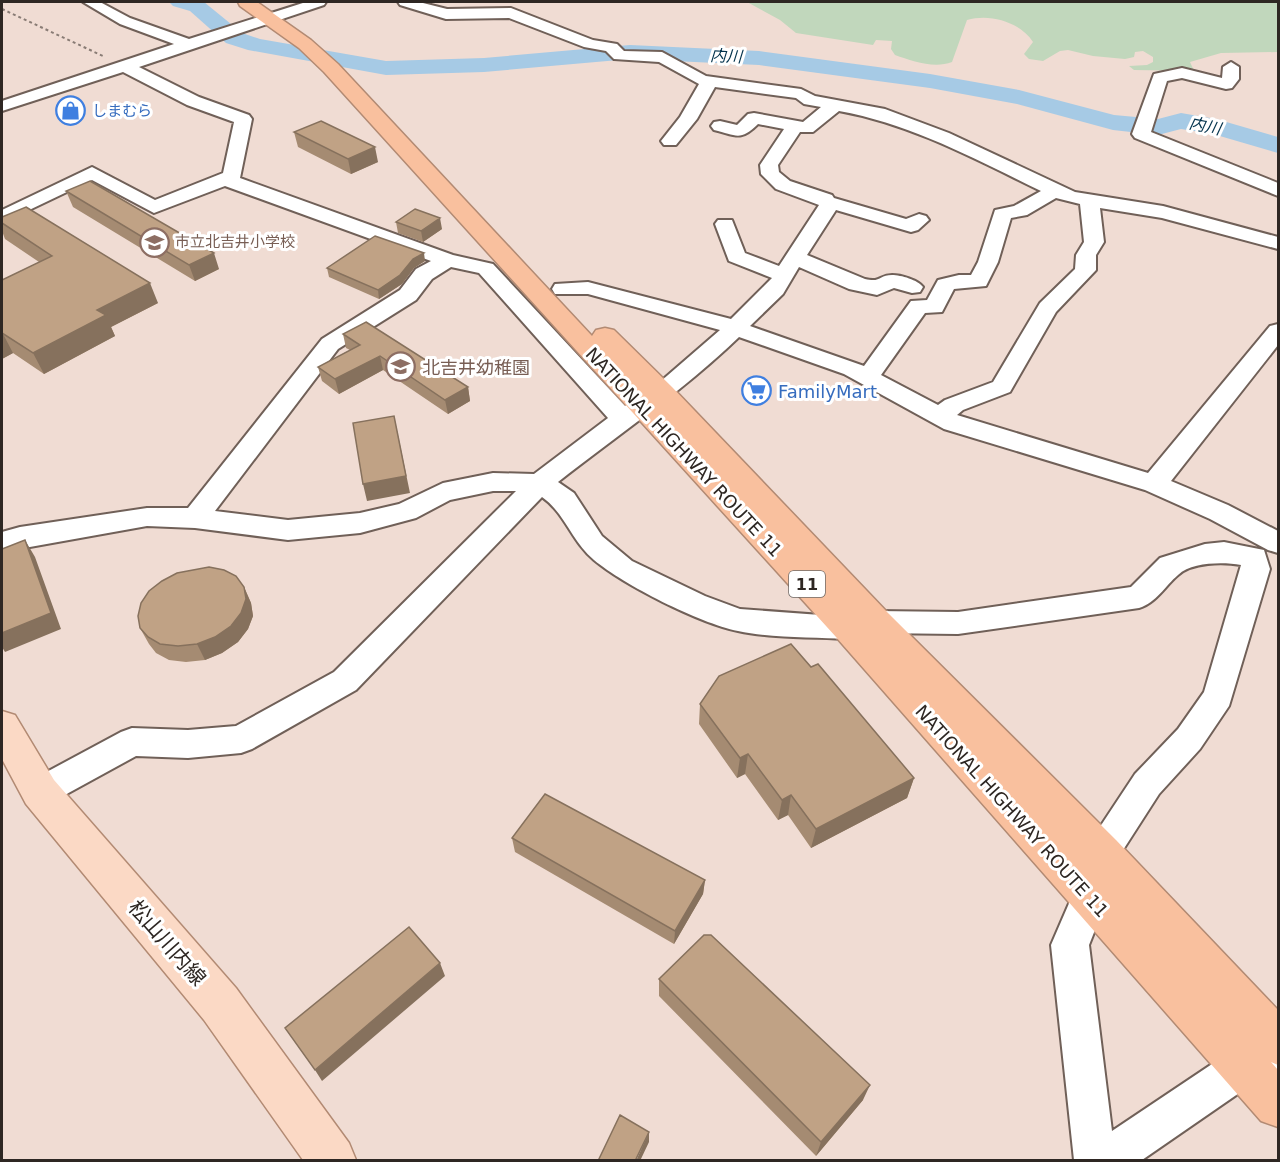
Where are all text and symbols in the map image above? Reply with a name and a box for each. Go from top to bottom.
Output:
water label: 内川 [710,46,744,66]
shop icon: しまむら [55,95,87,127]
place label: しまむら [92,102,152,120]
water label: 内川 [1187,114,1224,139]
school or university icon: 市立北吉井小学校 [138,226,170,258]
place label: 市立北吉井小学校 [175,233,295,251]
street label: NATIONAL HIGHWAY ROUTE 11 [582,343,786,561]
school or university icon: 北吉井幼稚園 [385,351,417,383]
place label: 北吉井幼稚園 [422,357,530,378]
supermarket icon: FamilyMart [741,375,773,407]
place label: FamilyMart [778,381,877,402]
road number: 11 [789,571,825,597]
street label: NATIONAL HIGHWAY ROUTE 11 [911,701,1113,921]
street label: 松山川内線 [124,896,210,990]

